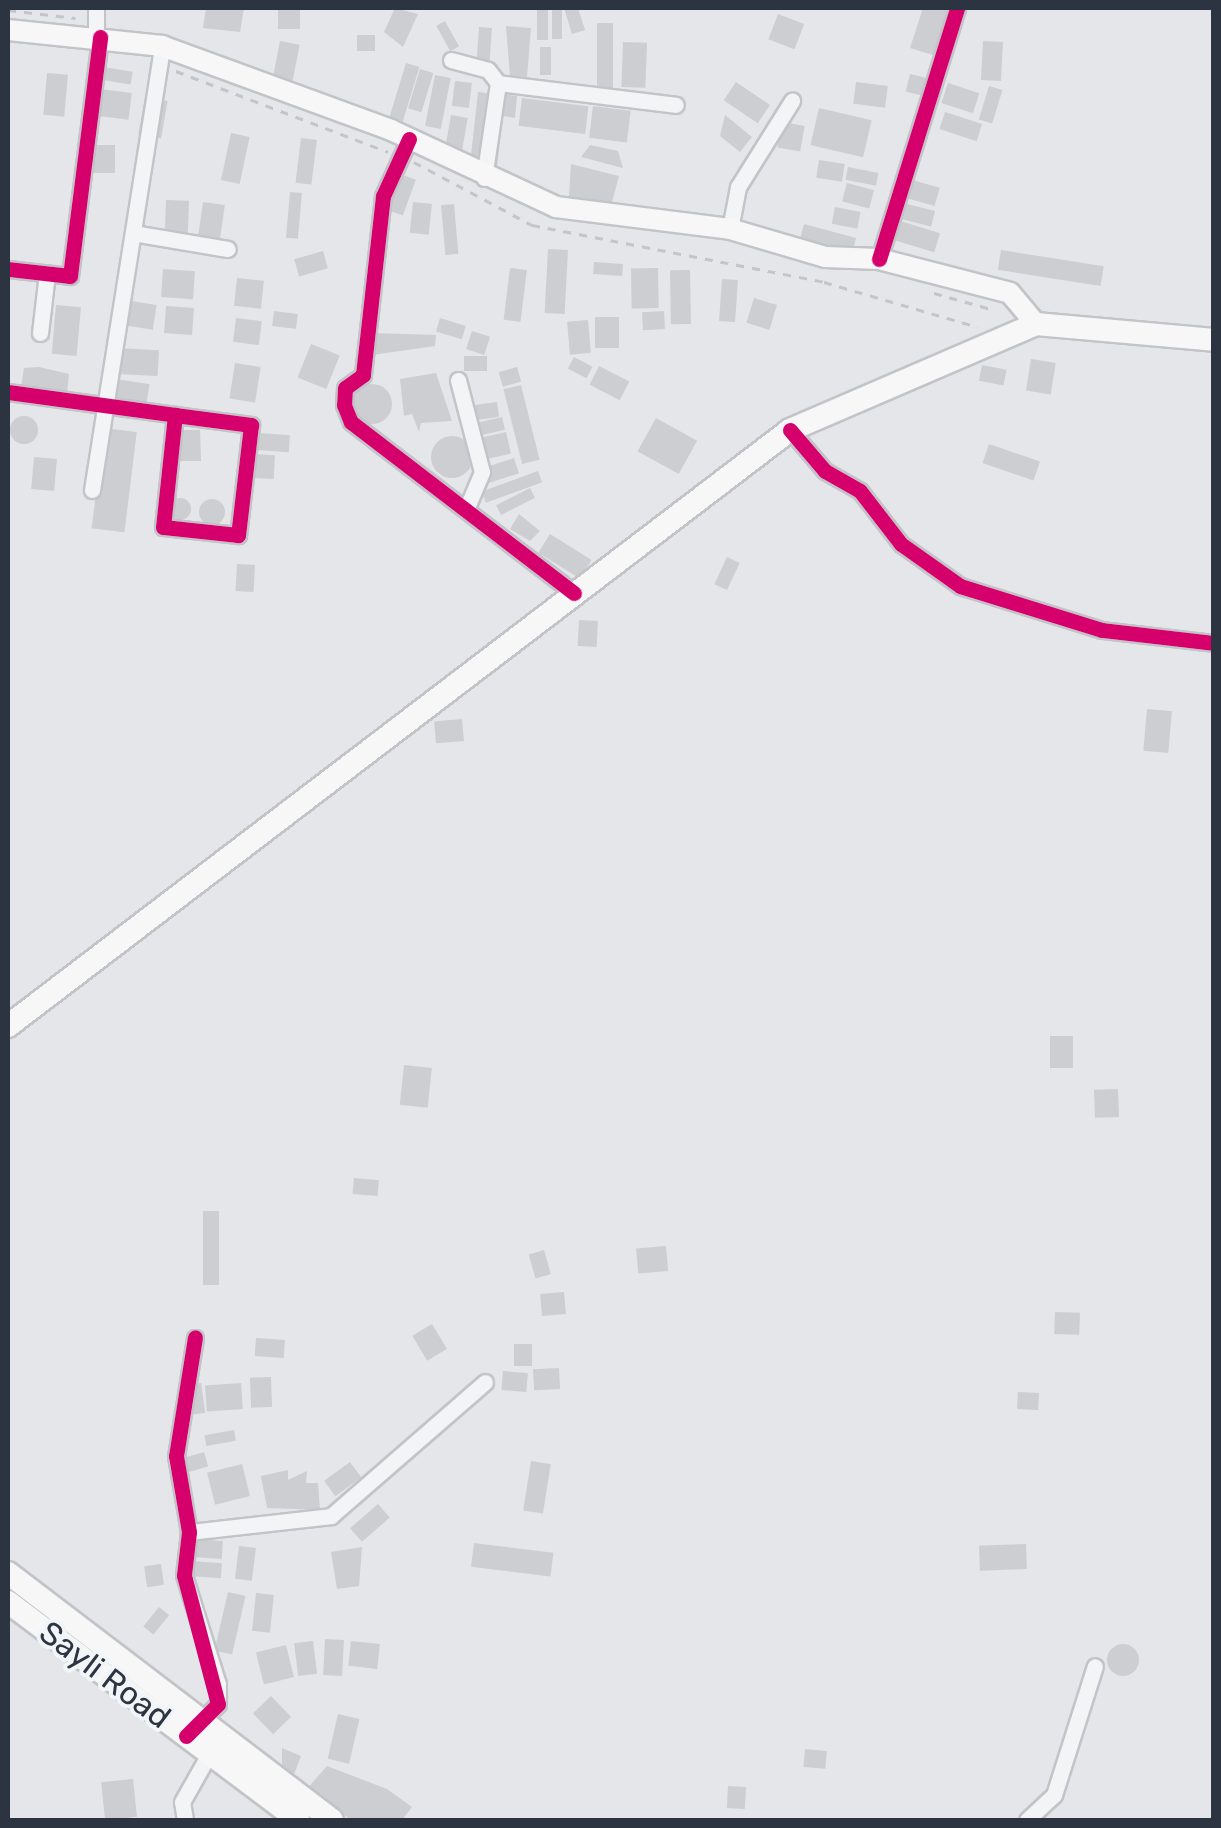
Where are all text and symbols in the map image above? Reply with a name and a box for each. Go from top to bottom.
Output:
street label: Sayli Road [32,1613,178,1737]

